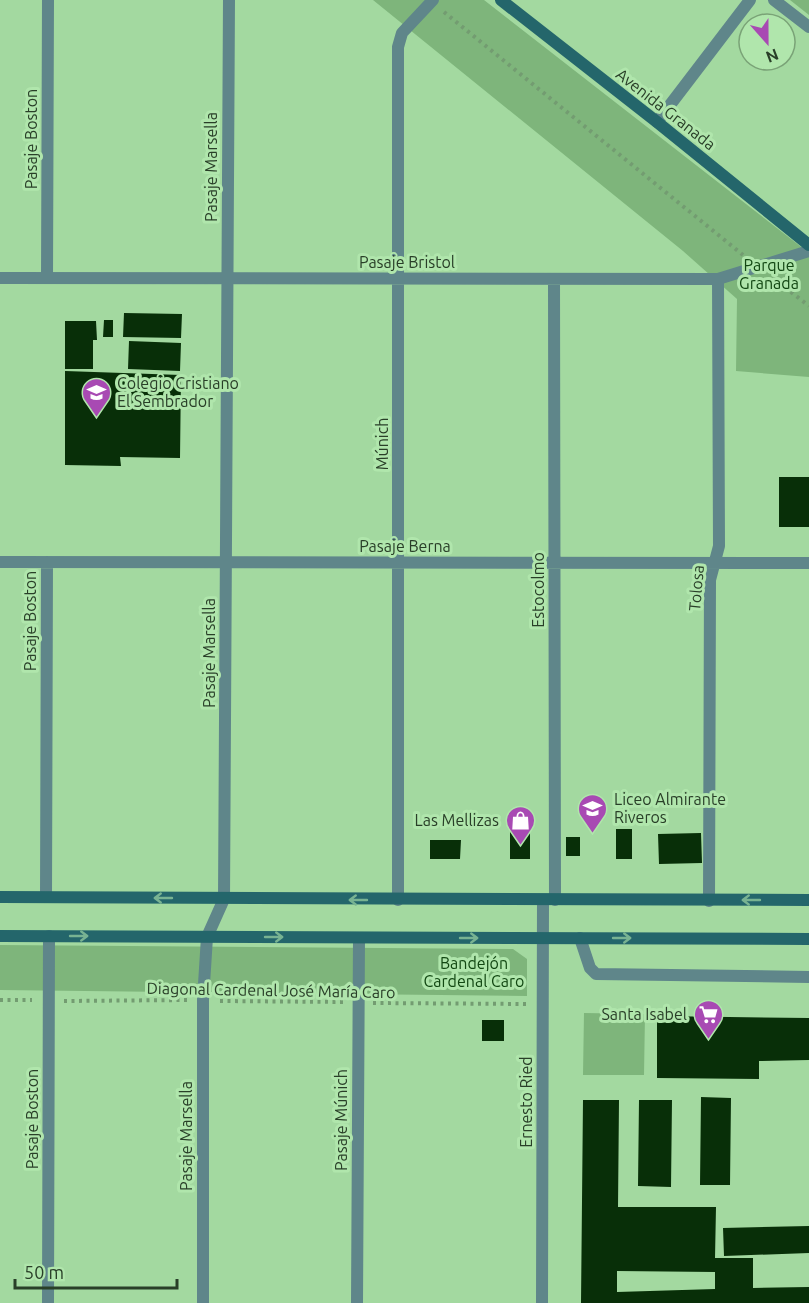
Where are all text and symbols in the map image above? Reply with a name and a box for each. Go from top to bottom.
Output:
north arrow [737,12,797,72]
text: N [764,45,781,67]
street label: Avenida Granada [613,65,719,153]
street label: Pasaje Boston [22,89,40,189]
street label: Pasaje Marsella [202,112,220,222]
street label: Pasaje Bristol [359,253,455,271]
park label: Parque Granada [739,256,799,292]
place label: Colegio Cristiano El Sembrador [117,374,239,410]
school or university icon: Colegio Cristiano El Sembrador [80,376,112,418]
street label: Múnich [373,418,391,470]
street label: Pasaje Berna [359,537,451,555]
street label: Estocolmo [529,552,547,628]
street label: Tolosa [685,564,707,612]
street label: Pasaje Boston [21,571,39,671]
street label: Pasaje Marsella [200,598,218,708]
place label: Liceo Almirante Riveros [614,790,726,826]
school or university icon: Liceo Almirante Riveros [577,792,609,834]
shop icon: Las Mellizas [504,804,536,846]
place label: Las Mellizas [415,811,499,829]
one-way arrow [154,892,174,904]
one-way arrow [349,894,369,906]
one-way arrow [741,894,761,906]
one-way arrow [69,930,89,942]
one-way arrow [264,931,284,943]
one-way arrow [459,932,479,944]
one-way arrow [612,933,632,944]
park label: Bandejón Cardenal Caro [424,954,524,990]
street label: Diagonal Cardenal José María Caro [146,979,396,1001]
supermarket icon: Santa Isabel [692,998,724,1040]
place label: Santa Isabel [601,1005,687,1023]
street label: Ernesto Ried [517,1056,535,1148]
street label: Pasaje Boston [23,1069,41,1169]
street label: Pasaje Múnich [332,1069,350,1171]
street label: Pasaje Marsella [177,1081,195,1191]
scale bar [15,1252,177,1290]
text: 50 m [24,1262,64,1282]

